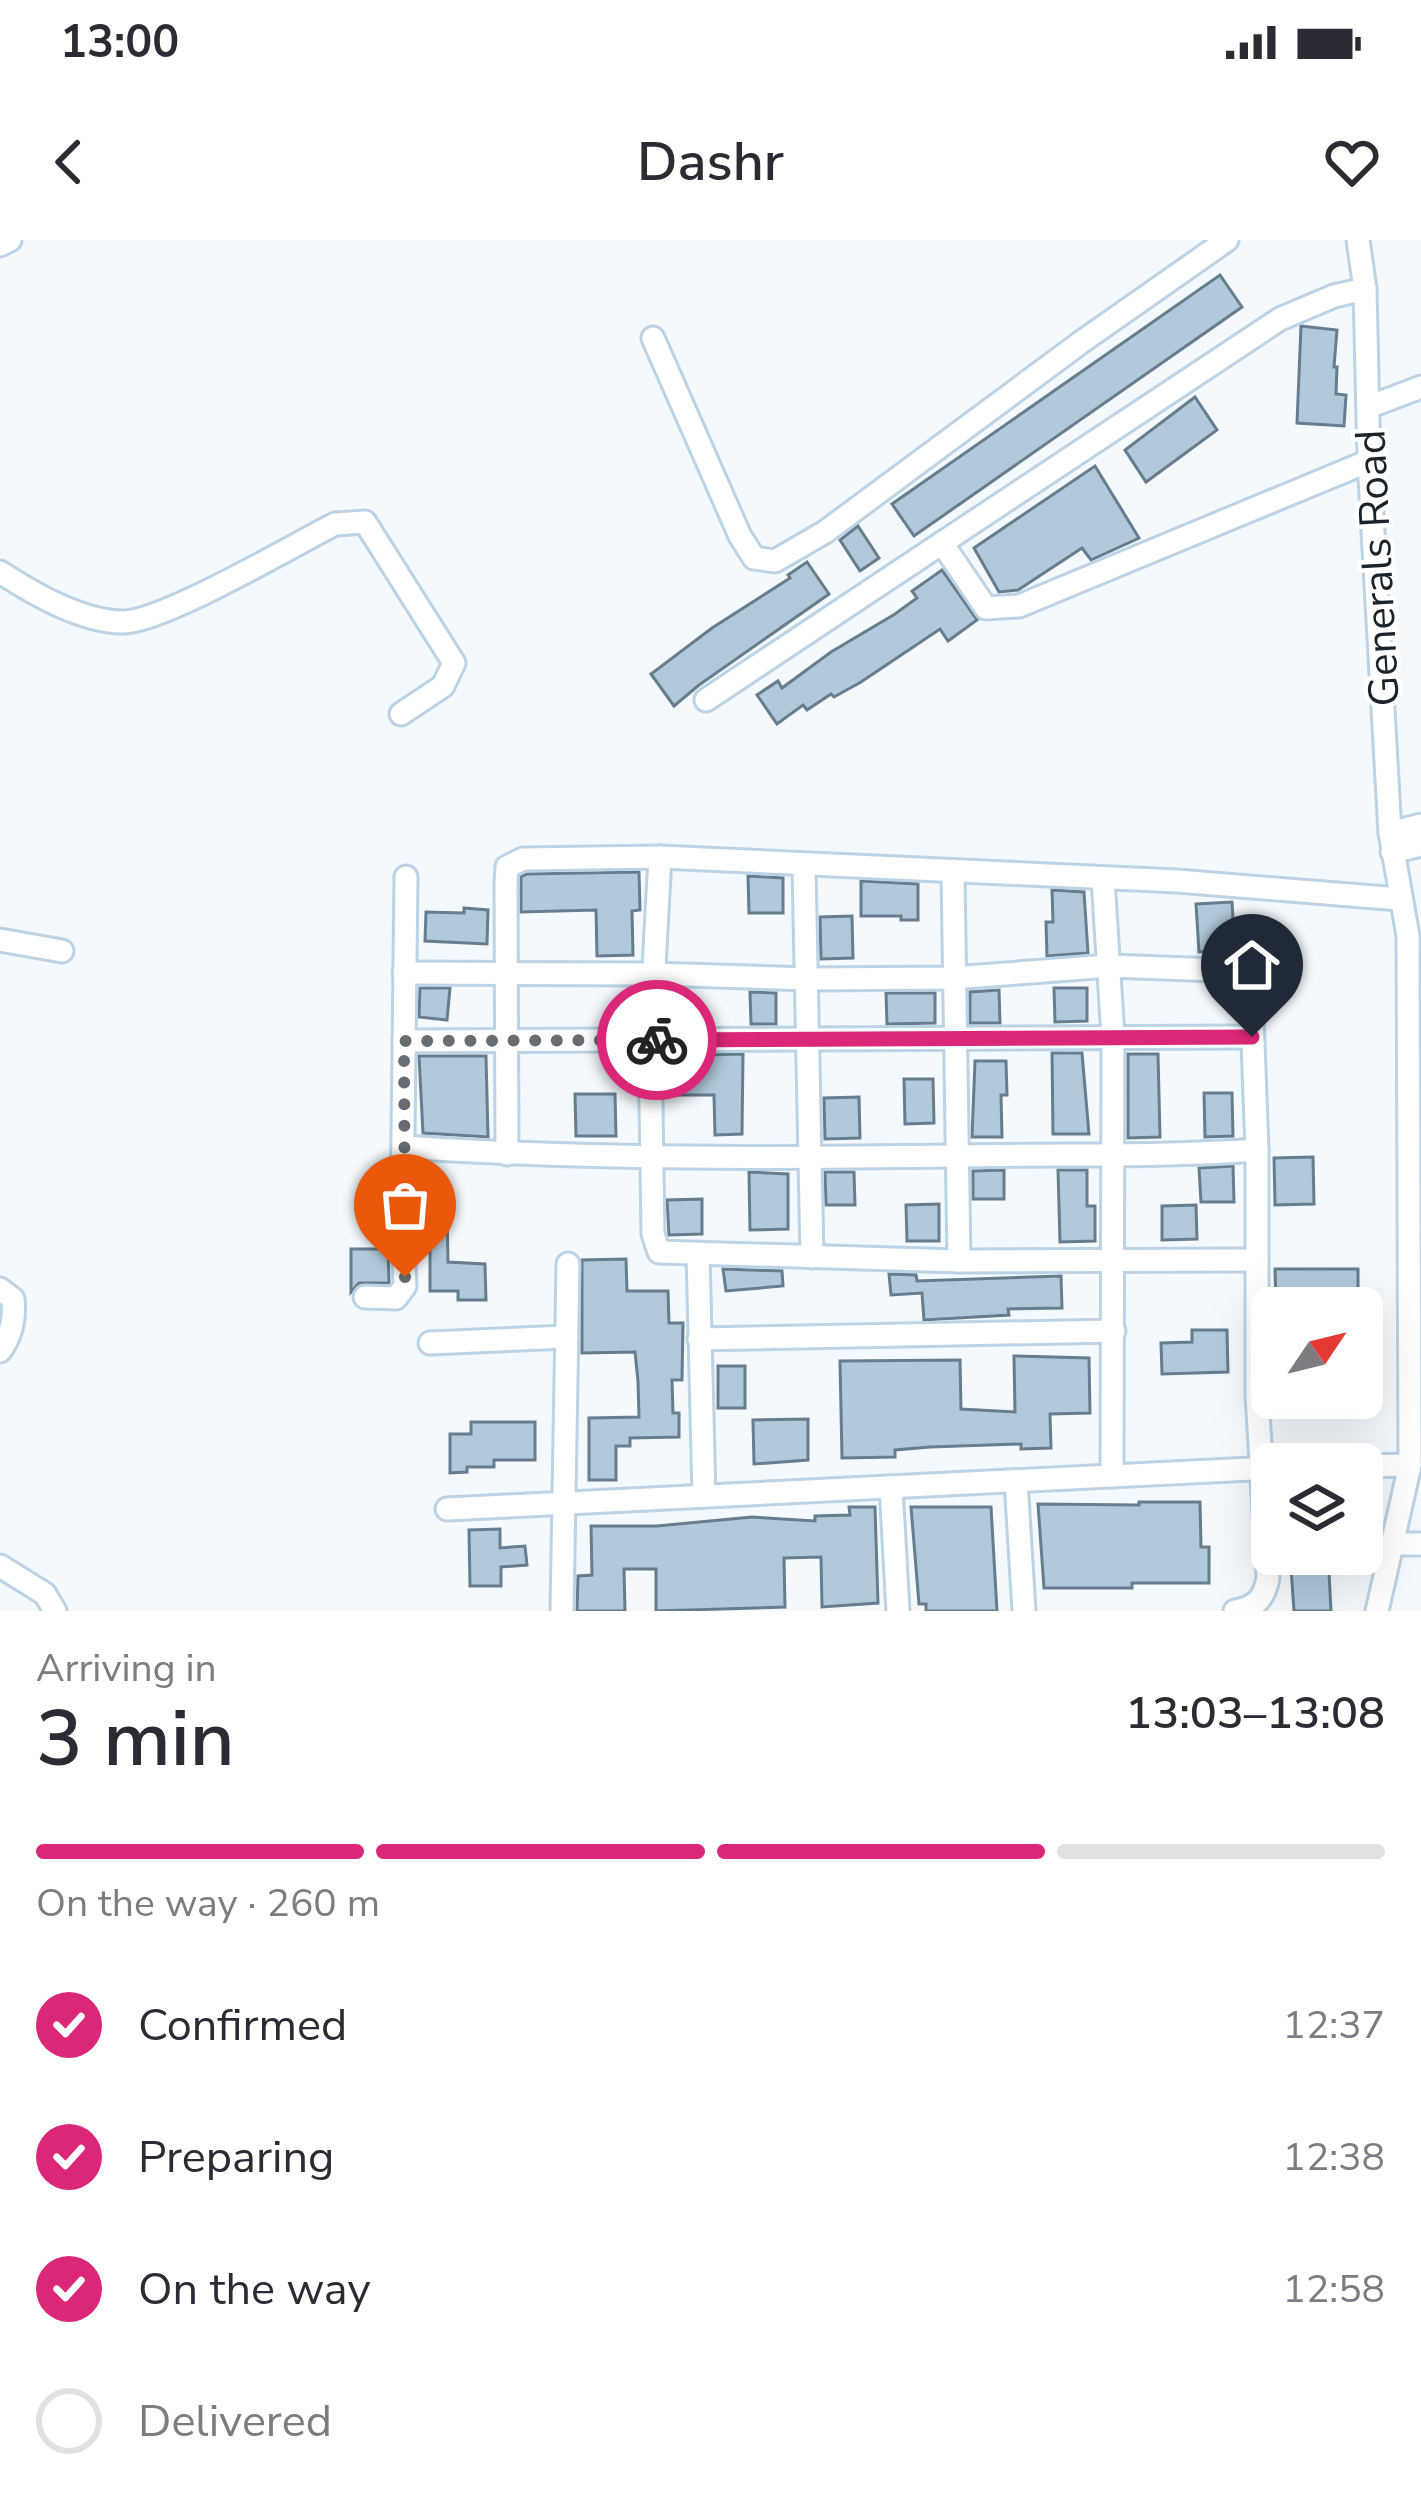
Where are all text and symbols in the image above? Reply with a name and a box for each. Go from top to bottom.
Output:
text: 13:00 [60,12,179,73]
text: Dashr [637,125,784,199]
icon: back [36,129,102,195]
icon: heart [1319,129,1385,195]
street label: Generals Road [1342,428,1414,708]
pin [1201,914,1303,1037]
icon: home [1219,932,1285,998]
courier [597,980,717,1100]
icon: bike [624,1007,690,1073]
pin [354,1154,456,1277]
icon: bag [372,1172,438,1238]
north arrow [1251,1287,1383,1419]
map controls [1251,1287,1383,1575]
button: layers [1251,1443,1383,1575]
text: Arriving in [36,1642,217,1695]
text: 13:03–13:08 [1125,1683,1385,1744]
text: 3 min [36,1686,235,1793]
text: On the way · 260 m [36,1877,380,1930]
icon: check [36,1992,102,2058]
text: Confirmed [138,1995,347,2056]
text: 12:37 [1283,1999,1385,2052]
icon: check [36,2124,102,2190]
text: Preparing [138,2127,334,2188]
text: 12:38 [1283,2131,1385,2184]
icon: check [36,2256,102,2322]
text: On the way [138,2259,371,2320]
text: 12:58 [1283,2263,1385,2316]
text: Delivered [138,2391,332,2452]

